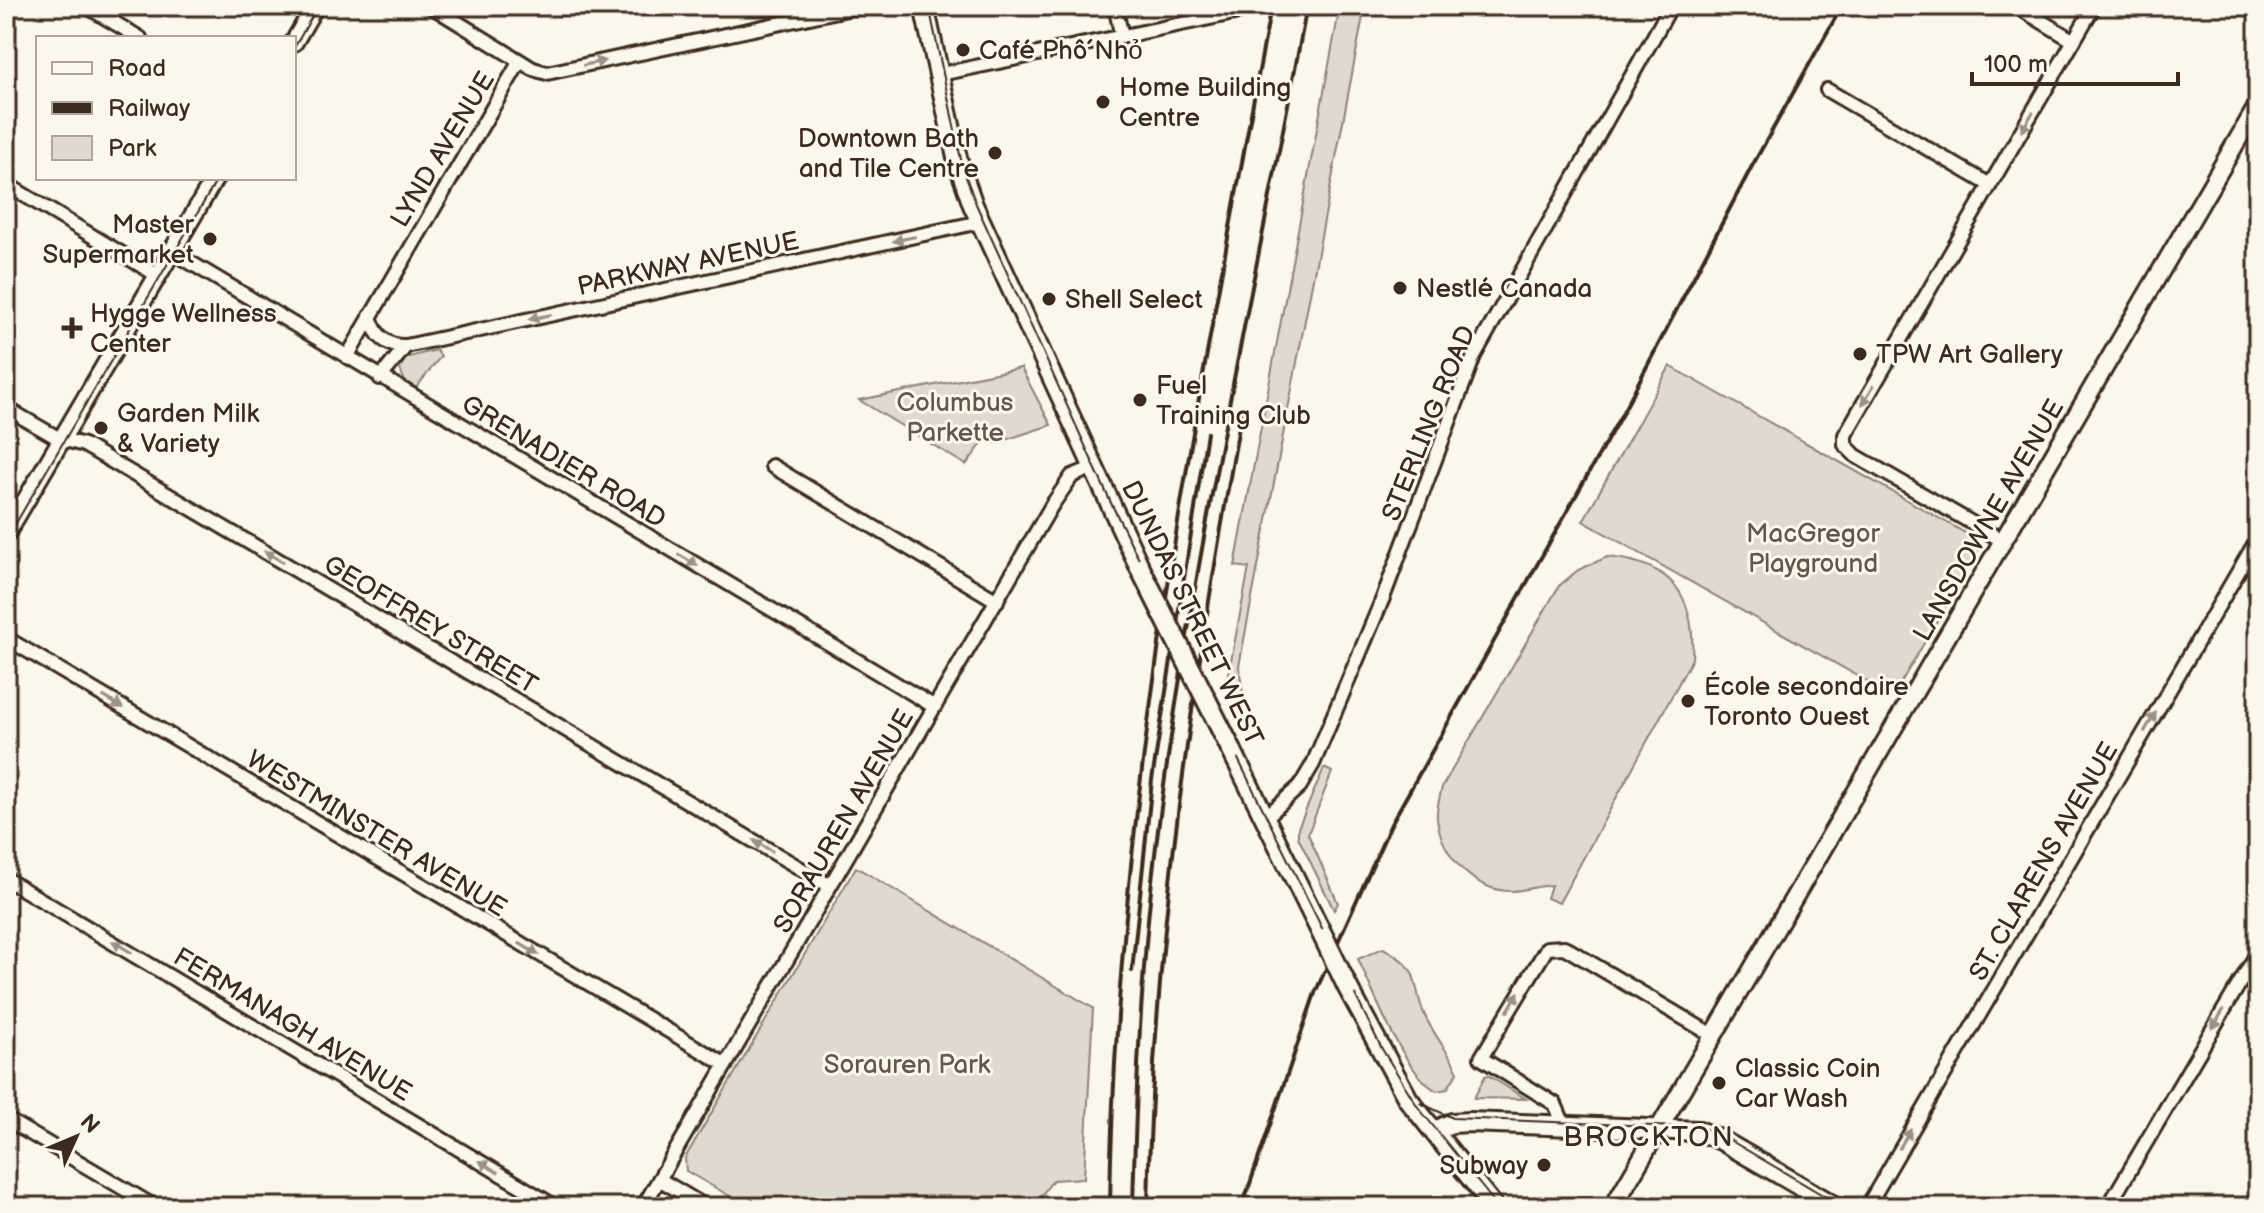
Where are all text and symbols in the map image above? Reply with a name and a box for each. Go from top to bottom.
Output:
legend [36,36,296,180]
place label: Café Phố Nhỏ [979,36,1143,67]
scale bar [1972,36,2178,86]
marker: Café Phố Nhỏ [954,41,972,59]
text: 100 m [1984,50,2048,79]
text: Road [108,54,166,83]
one-way arrow [582,56,607,69]
street label: LYND AVENUE [385,66,502,233]
place label: Home Building Centre [1119,73,1291,134]
marker: Home Building Centre [1094,93,1112,111]
text: Railway [108,94,190,123]
one-way arrow [2020,111,2034,133]
place label: Downtown Bath and Tile Centre [798,124,979,185]
text: Park [108,134,156,163]
marker: Downtown Bath and Tile Centre [986,144,1004,162]
place label: Master Supermarket [43,210,195,271]
street label: PARKWAY AVENUE [575,226,802,303]
marker: Master Supermarket [201,230,219,248]
one-way arrow [891,233,916,246]
place label: Nestlé Canada [1416,274,1592,305]
marker: Nestlé Canada [1391,279,1409,297]
place label: Shell Select [1065,285,1203,316]
marker: Shell Select [1040,290,1058,308]
place label: Hygge Wellness Center [90,299,277,360]
one-way arrow [527,311,552,324]
marker: Hygge Wellness Center [61,317,83,339]
street label: STERLING ROAD [1376,321,1483,526]
place label: TPW Art Gallery [1876,340,2063,371]
marker: TPW Art Gallery [1851,345,1869,363]
place label: Fuel Training Club [1156,371,1311,432]
one-way arrow [1861,384,1875,406]
park label: Columbus Parkette [896,388,1014,449]
street label: GRENADIER ROAD [456,389,671,535]
marker: Fuel Training Club [1131,391,1149,409]
street label: LANSDOWNE AVENUE [1907,394,2071,647]
place label: Garden Milk & Variety [117,399,259,460]
marker: Garden Milk & Variety [92,419,110,437]
street label: DUNDAS STREET WEST [1114,476,1269,751]
park label: MacGregor Playground [1746,519,1881,580]
street label: GEOFFREY STREET [318,549,543,702]
one-way arrow [263,550,285,564]
one-way arrow [677,553,699,567]
place label: École secondaire Toronto Ouest [1704,671,1909,733]
marker: École secondaire Toronto Ouest [1679,692,1697,710]
one-way arrow [102,695,124,709]
street label: SORAUREN AVENUE [768,704,921,939]
one-way arrow [2143,711,2157,733]
street label: ST. CLARENS AVENUE [1963,737,2125,986]
street label: WESTMINSTER AVENUE [241,744,512,924]
one-way arrow [752,839,774,853]
one-way arrow [111,941,133,955]
street label: FERMANAGH AVENUE [168,942,417,1109]
one-way arrow [518,942,540,956]
one-way arrow [1506,991,1520,1013]
one-way arrow [2211,1008,2225,1030]
park label: Sorauren Park [824,1050,991,1081]
place label: Classic Coin Car Wash [1735,1054,1881,1115]
marker: Classic Coin Car Wash [1710,1074,1728,1092]
north arrow [36,1097,116,1177]
text: N [74,1109,105,1139]
district label: BROCKTON [1563,1121,1735,1154]
one-way arrow [1898,1128,1912,1150]
place label: Subway [1440,1151,1528,1182]
marker: Subway [1535,1156,1553,1174]
one-way arrow [478,1160,500,1174]

